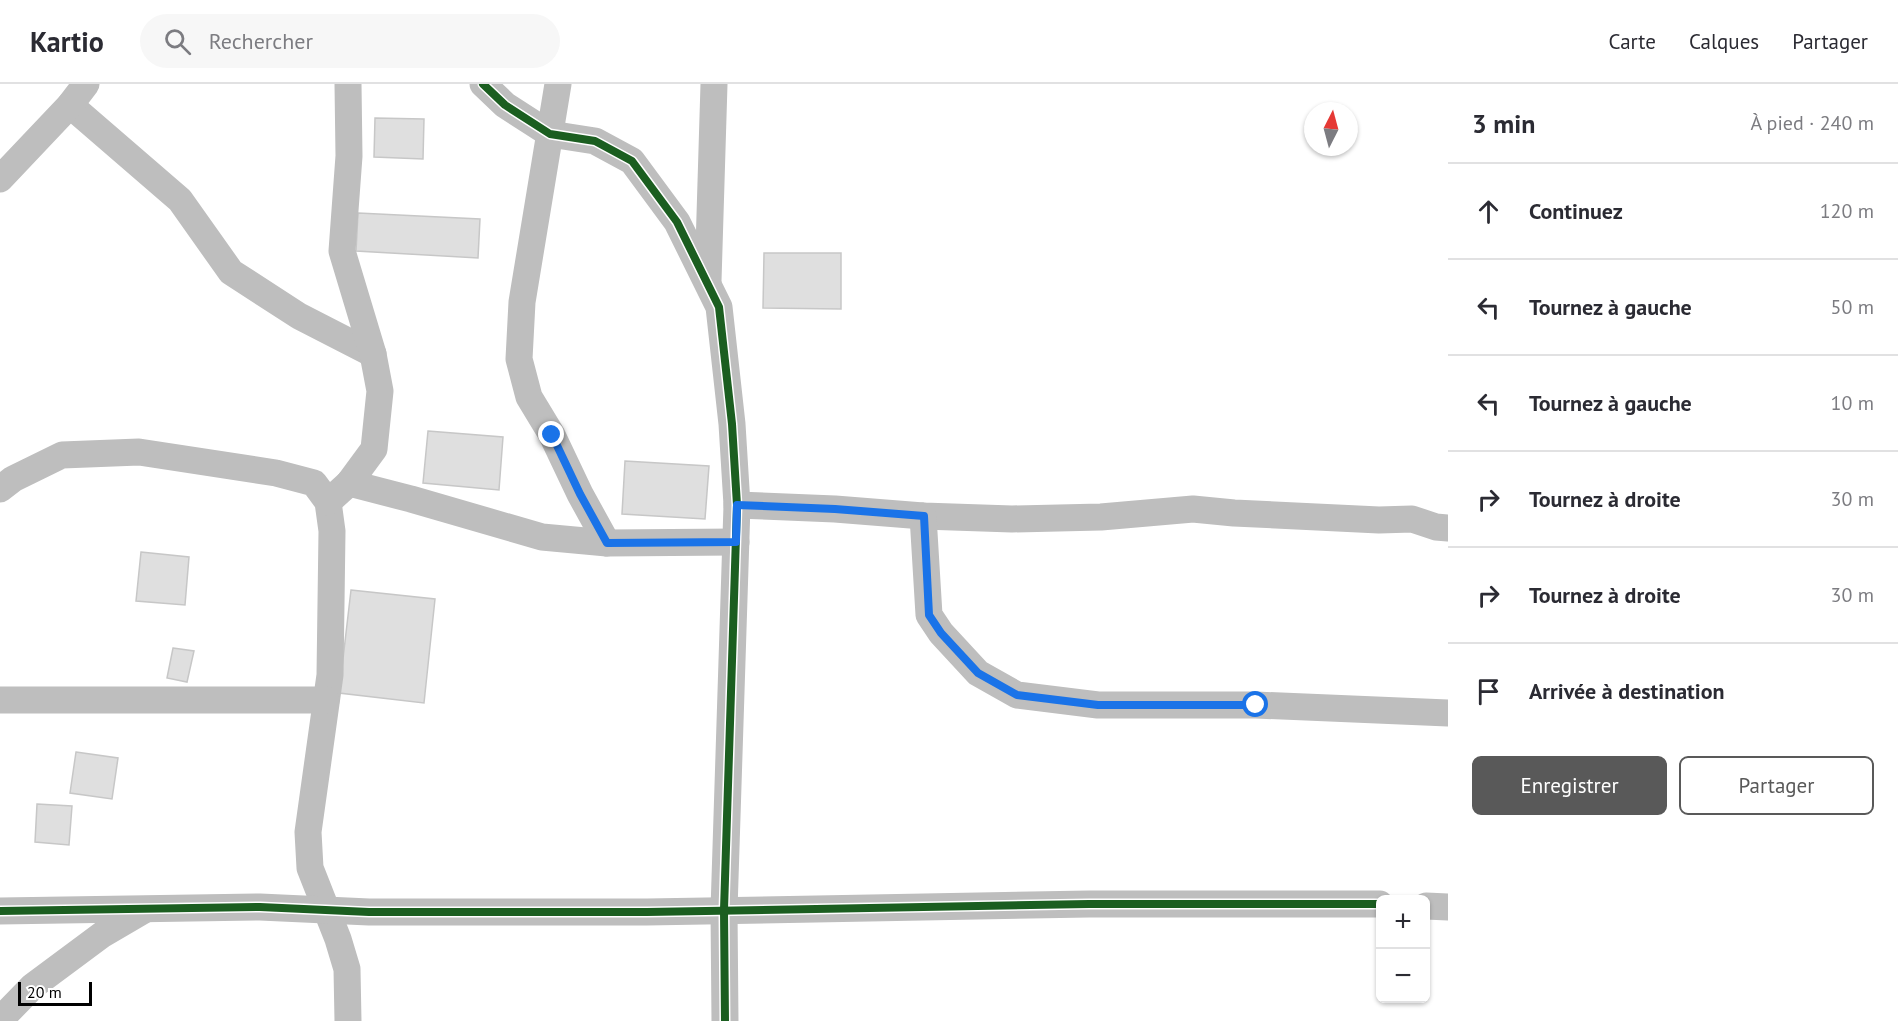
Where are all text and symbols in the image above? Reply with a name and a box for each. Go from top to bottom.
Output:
search box [140,14,560,68]
text: Kartio [30,23,104,60]
icon: search [161,25,194,58]
text: Rechercher [209,27,313,55]
text: Carte [1609,28,1656,55]
text: Calques [1689,28,1759,55]
text: Partager [1792,28,1868,55]
north arrow [1304,102,1358,156]
text: 3 min [1472,107,1535,140]
text: À pied · 240 m [1750,110,1874,136]
icon: ahead [1472,195,1505,228]
text: Continuez [1529,197,1623,225]
text: 120 m [1820,198,1874,224]
icon: left [1472,291,1505,324]
text: Tournez à gauche [1529,293,1692,321]
text: 50 m [1831,294,1874,320]
icon: left [1472,387,1505,420]
text: Tournez à gauche [1529,389,1692,417]
text: 10 m [1831,390,1874,416]
route end [538,421,564,447]
icon: right [1472,483,1505,516]
text: Tournez à droite [1529,485,1681,513]
text: 30 m [1831,486,1874,512]
icon: right [1472,579,1505,612]
text: Tournez à droite [1529,581,1681,609]
text: 30 m [1831,582,1874,608]
icon: arrive [1472,675,1505,708]
text: Arrivée à destination [1529,677,1725,705]
route start [1242,691,1268,717]
button: Enregistrer [1472,756,1667,815]
button: Partager [1679,756,1874,815]
map controls [1376,895,1430,1003]
button: + [1376,895,1430,949]
button: − [1376,949,1430,1003]
scale bar [18,979,92,1006]
text: 20 m [27,982,62,1002]

